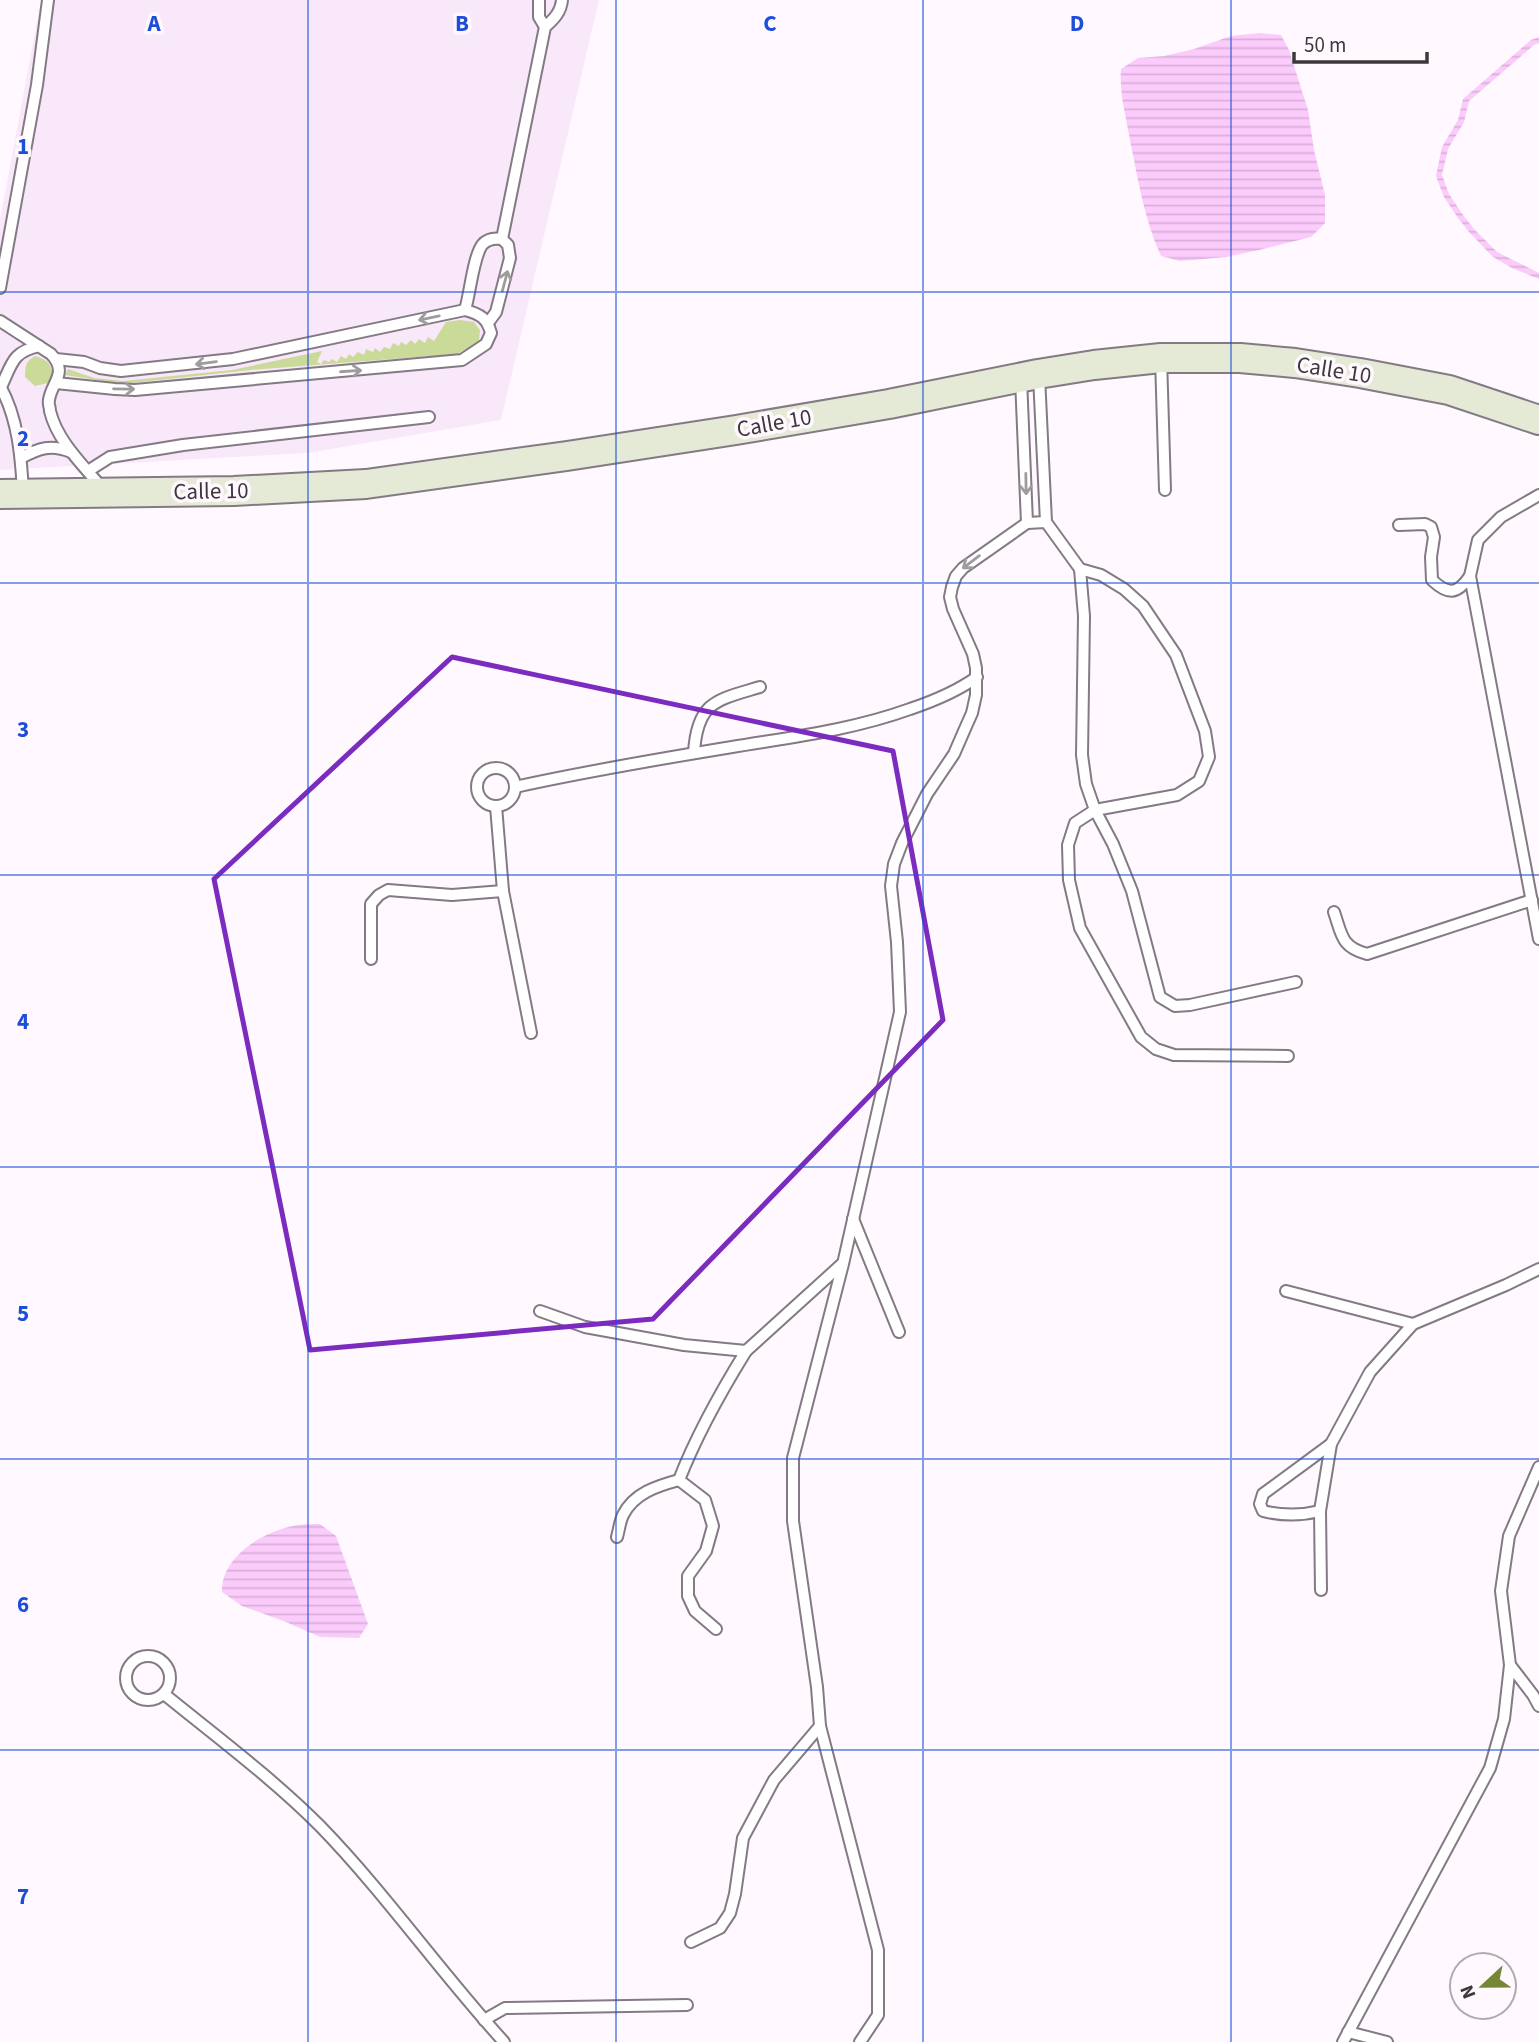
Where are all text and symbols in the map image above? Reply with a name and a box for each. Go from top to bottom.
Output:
text: A [146,7,161,40]
text: B [455,7,469,40]
text: C [763,7,777,40]
text: D [1070,7,1084,40]
scale bar [1294,21,1427,65]
text: 50 m [1304,30,1346,60]
text: 1 [17,130,29,163]
one-way arrow [499,270,512,292]
one-way arrow [418,311,441,325]
street label: Calle 10 [1294,348,1374,392]
one-way arrow [195,356,218,369]
one-way arrow [339,364,362,377]
one-way arrow [112,382,135,396]
street label: Calle 10 [734,400,814,446]
text: 2 [17,422,29,455]
one-way arrow [1019,472,1033,495]
street label: Calle 10 [173,474,249,508]
one-way arrow [962,555,980,570]
text: 3 [17,713,29,746]
text: 4 [17,1005,29,1038]
text: 5 [17,1297,29,1330]
text: 6 [17,1588,29,1621]
text: 7 [17,1880,29,1913]
north arrow [1448,1951,1518,2021]
text: N [1454,1981,1484,2003]

